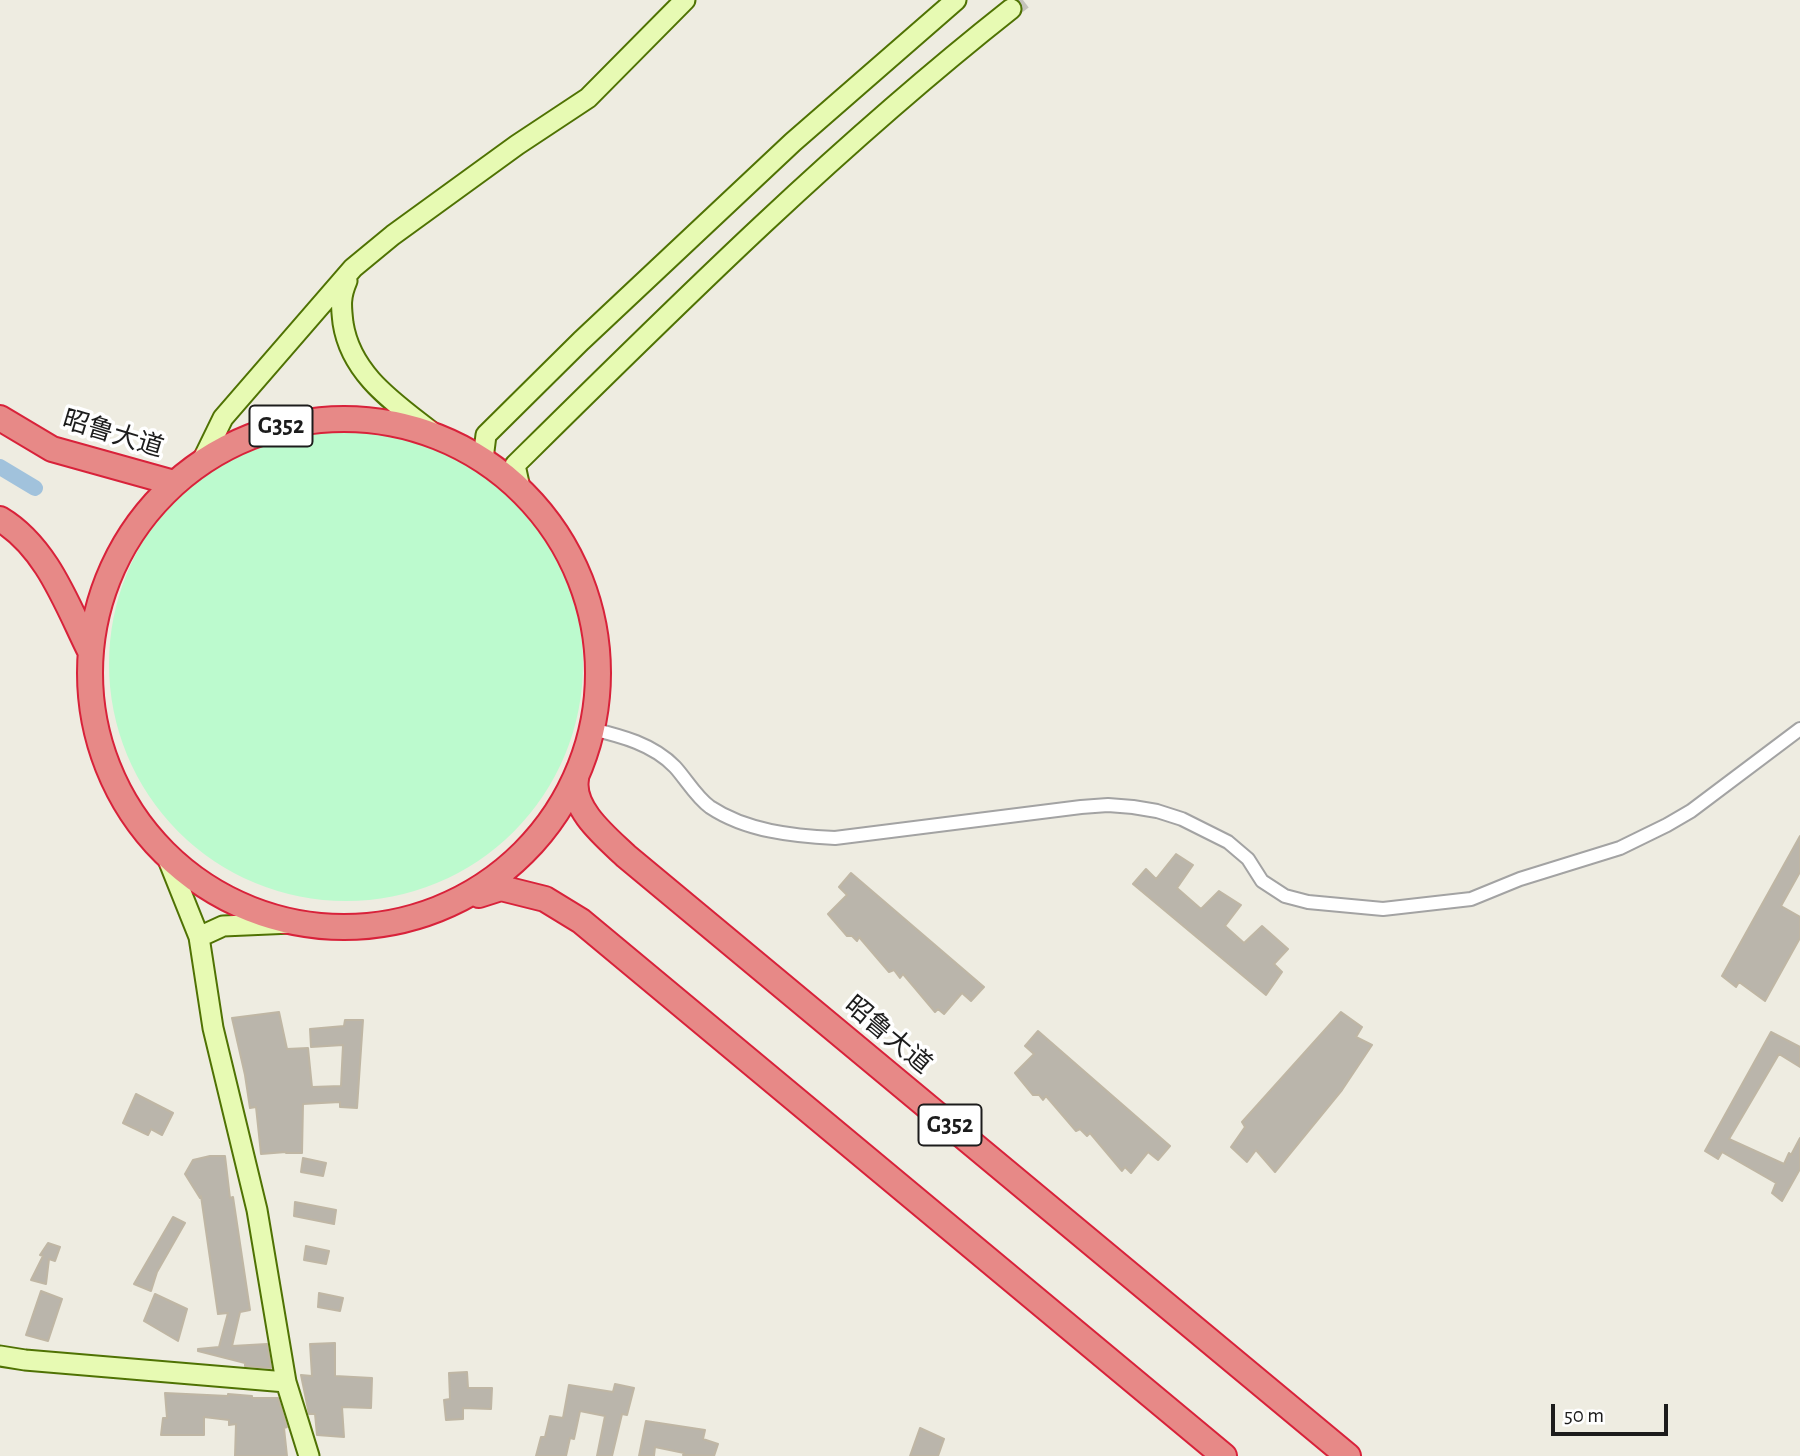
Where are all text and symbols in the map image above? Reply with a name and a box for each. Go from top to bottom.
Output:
street label: 昭鲁大道 [59,404,167,464]
road number: G352 [250,405,312,446]
street label: 昭鲁大道 [838,990,938,1080]
road number: G352 [918,1105,982,1146]
scale bar [1555,1390,1672,1434]
text: 50 m [1564,1405,1604,1426]

